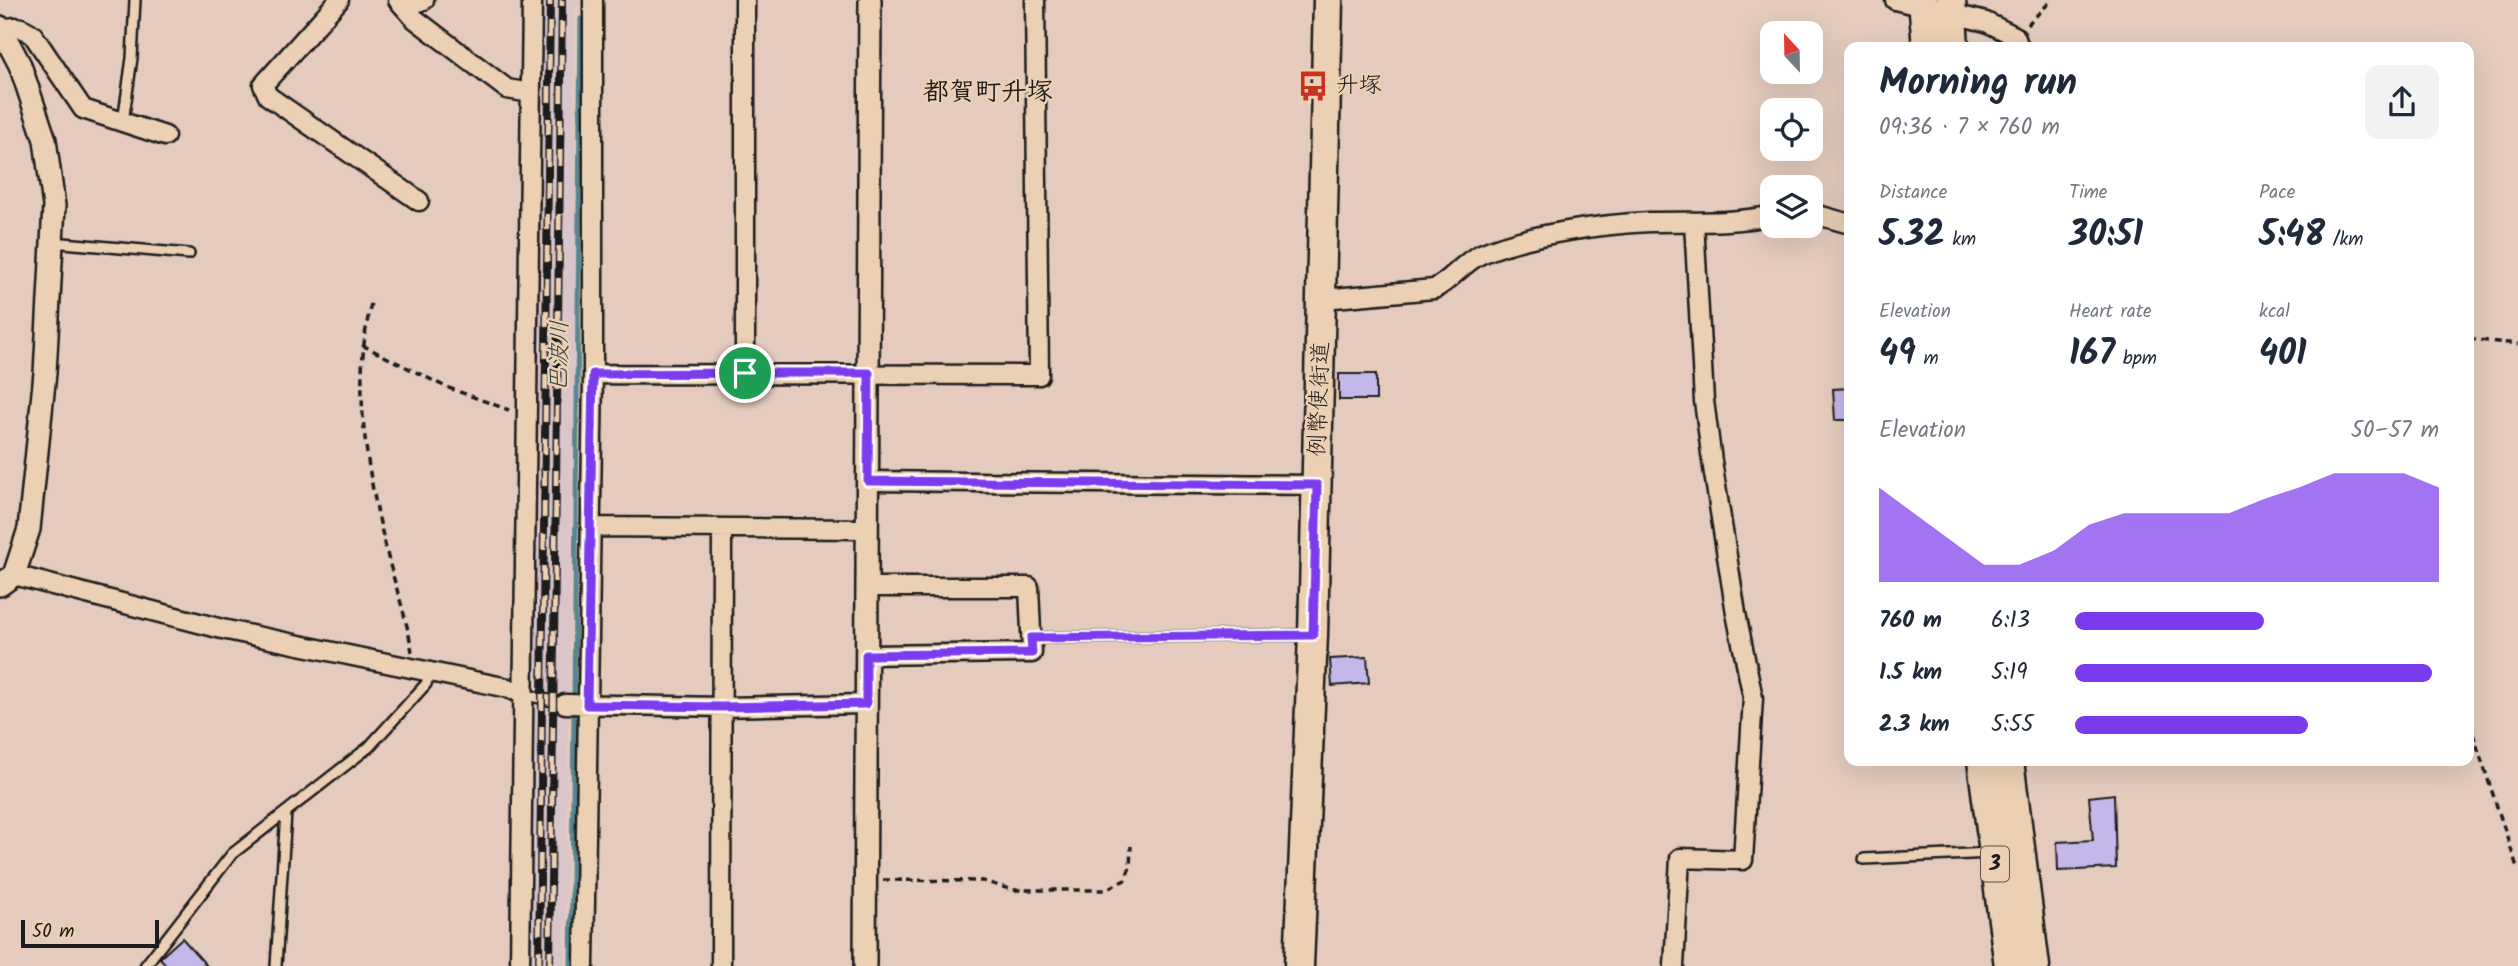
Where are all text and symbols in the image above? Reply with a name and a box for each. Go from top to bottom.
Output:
north arrow [1760,21,1824,84]
map controls [1760,21,1823,238]
text: Morning run [1879,54,2077,114]
button: share [2365,65,2439,139]
place label: 升塚 [1336,68,1382,104]
bus stop icon: 升塚 [1296,69,1330,103]
district label: 都賀町升塚 [923,72,1053,114]
button: locate [1760,98,1823,161]
text: 09:36 · 7 × 760 m [1879,110,2060,146]
button: layers [1760,175,1823,238]
text: Distance [1879,178,1947,208]
text: Time [2069,178,2107,208]
text: Pace [2259,178,2295,208]
text: 5.32 [1879,208,1945,264]
text: 30:51 [2069,208,2143,264]
text: 5:48 [2259,208,2325,264]
text: km [1945,225,1976,255]
text: /km [2325,225,2363,255]
text: Elevation [1879,297,1951,327]
text: Heart rate [2069,297,2152,327]
text: kcal [2259,297,2290,327]
water label: 巴波川 [540,320,580,392]
text: 49 [1879,327,1916,383]
text: 167 [2069,327,2115,383]
text: 401 [2259,327,2307,383]
street label: 例幣使街道 [1300,341,1340,457]
pin [715,343,775,403]
text: m [1916,344,1939,374]
text: bpm [2115,344,2157,374]
icon: arrive [726,354,764,392]
text: Elevation [1879,413,1966,449]
text: 50–57 m [2351,413,2439,449]
text: 760 m [1879,603,1942,639]
text: 6:13 [1991,603,2030,639]
text: 1.5 km [1879,655,1942,691]
text: 5:19 [1991,655,2027,691]
text: 2.3 km [1879,707,1949,743]
text: 5:55 [1991,707,2034,743]
road number: 3 [1981,846,2009,882]
scale bar [21,917,159,949]
text: 50 m [32,917,74,947]

